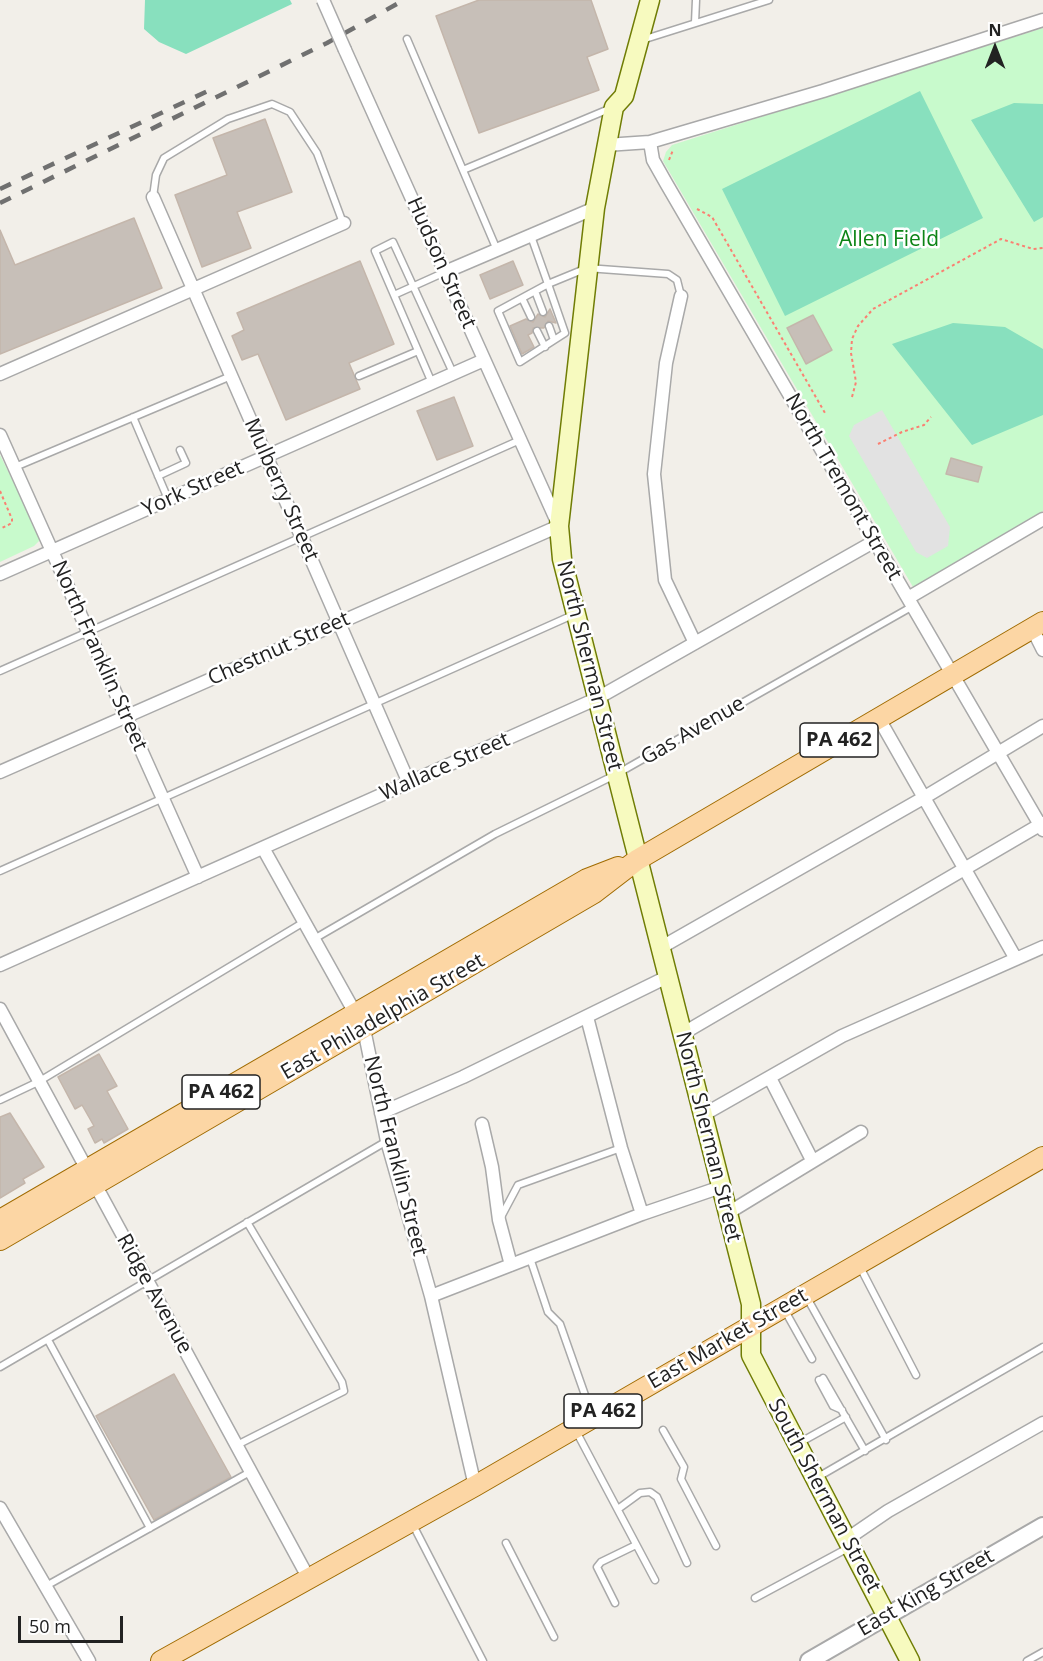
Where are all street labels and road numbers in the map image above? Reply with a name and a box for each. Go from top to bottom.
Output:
street label: Hudson Street [401,194,481,332]
street label: North Tremont Street [779,389,907,585]
street label: Mulberry Street [238,415,324,565]
street label: York Street [138,456,248,522]
street label: North Franklin Street [46,557,152,755]
street label: North Sherman Street [551,558,627,774]
street label: Chestnut Street [204,606,354,692]
street label: Gas Avenue [637,691,749,771]
road number: PA 462 [800,723,878,757]
street label: Wallace Street [376,727,514,807]
street label: East Philadelphia Street [277,948,489,1086]
street label: North Sherman Street [670,1029,746,1245]
street label: North Franklin Street [358,1053,432,1259]
road number: PA 462 [182,1075,260,1109]
street label: Ridge Avenue [111,1230,197,1358]
street label: East Market Street [644,1283,812,1395]
road number: PA 462 [564,1394,642,1428]
street label: South Sherman Street [762,1395,886,1597]
street label: East King Street [854,1544,998,1642]

